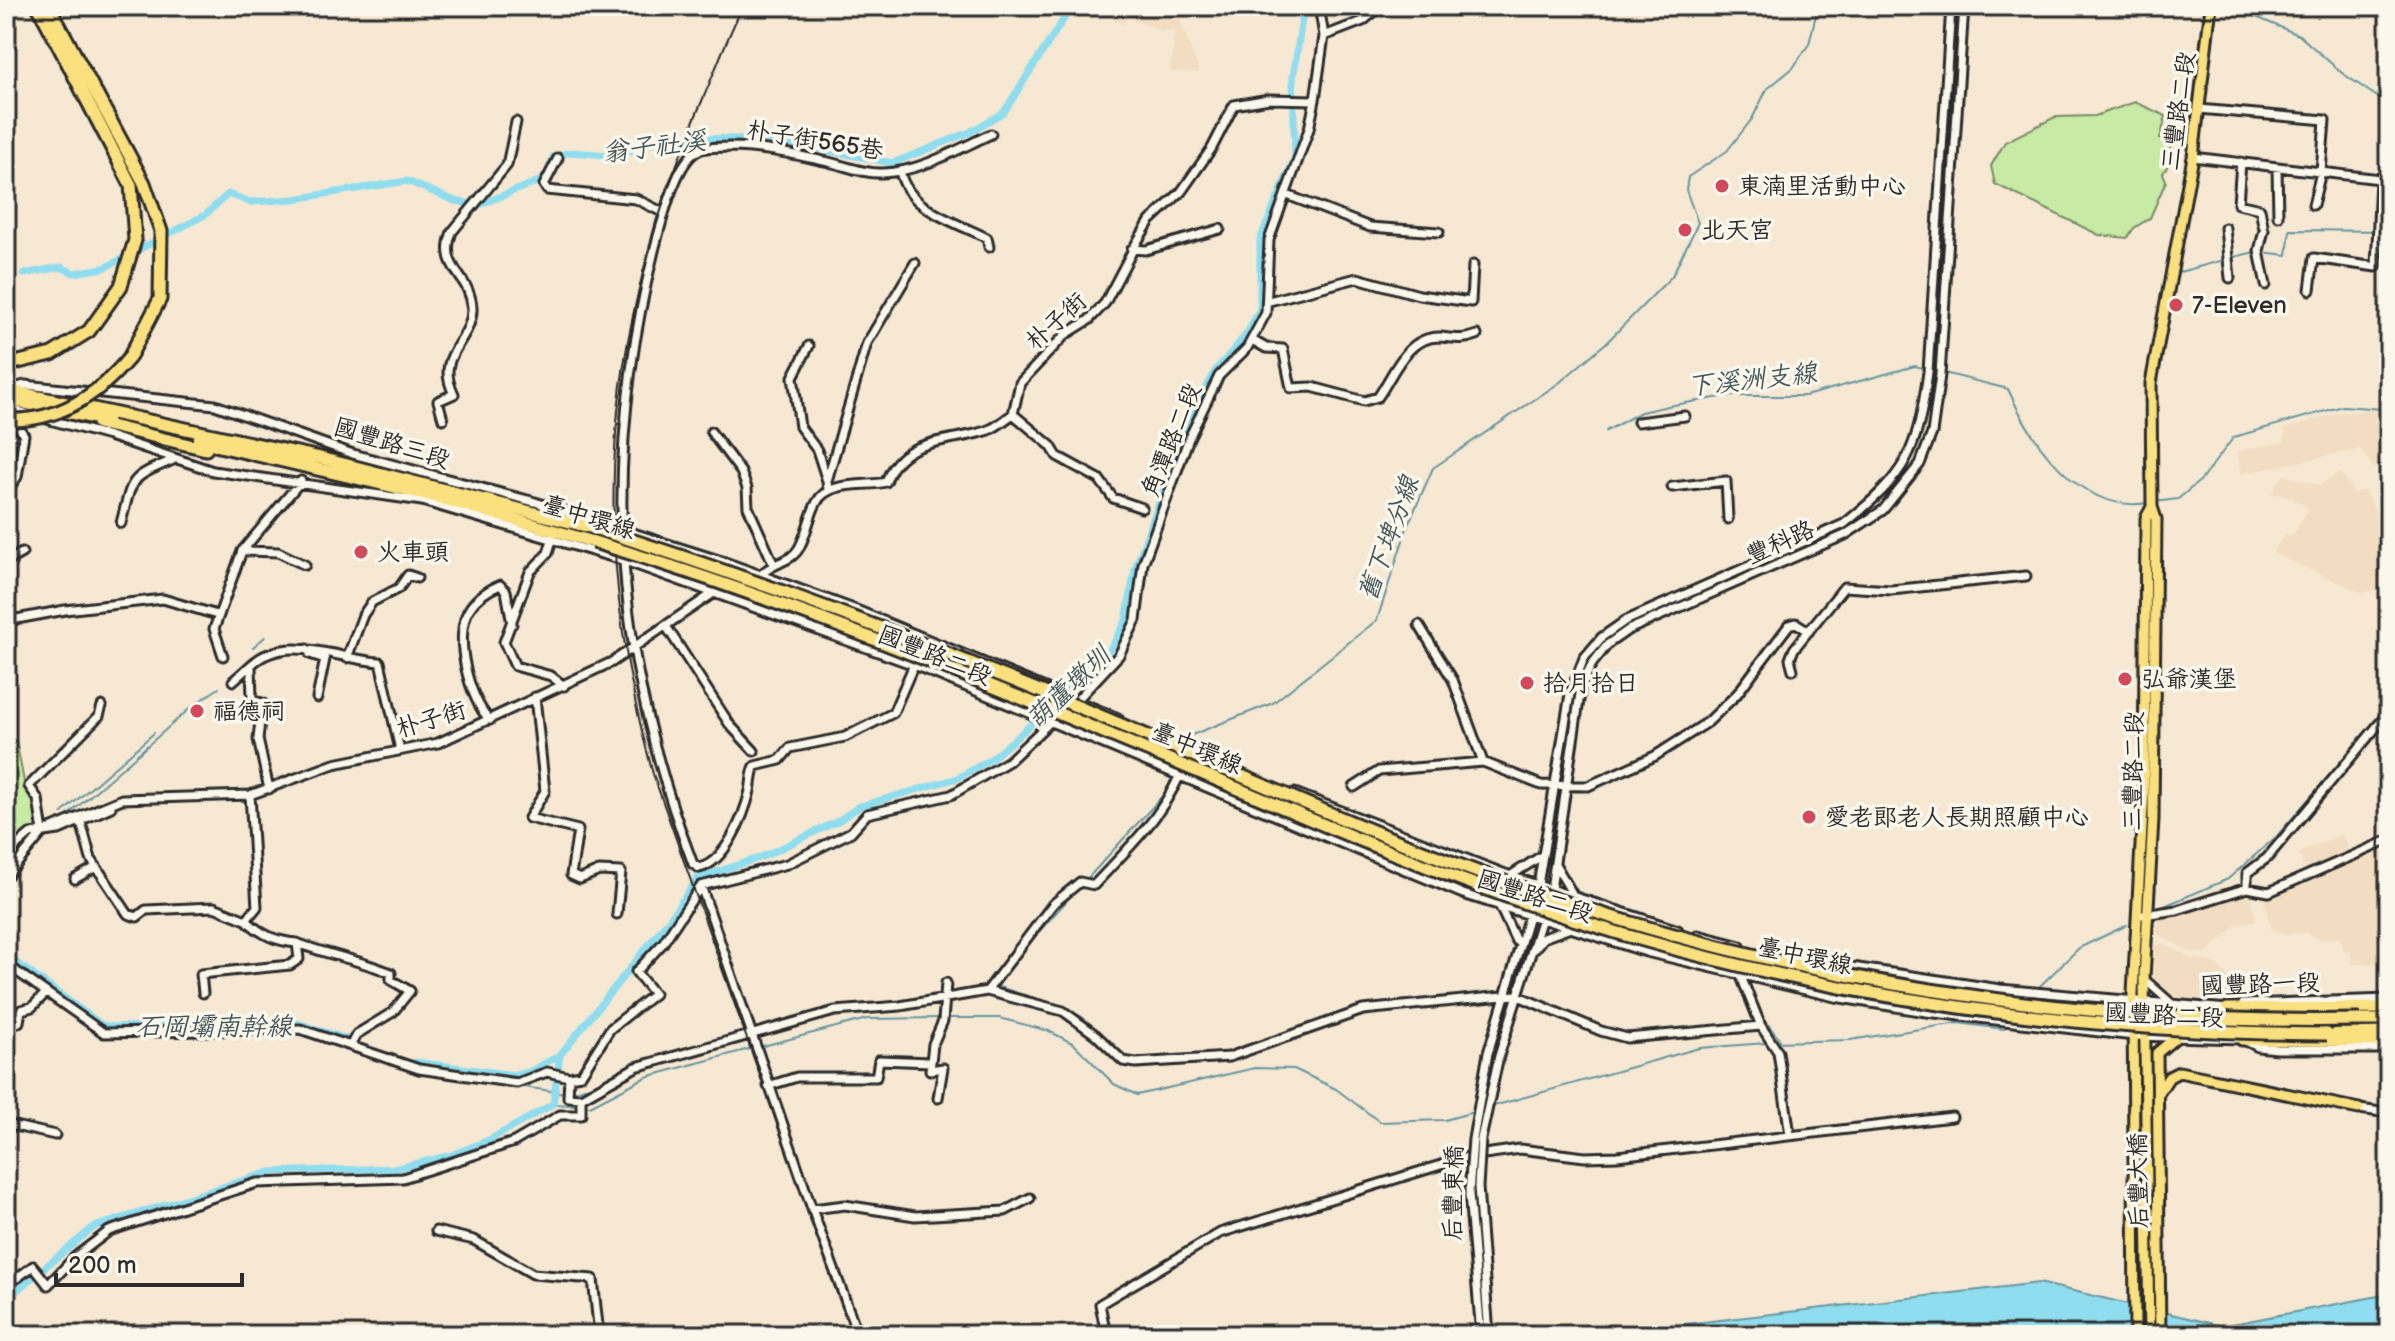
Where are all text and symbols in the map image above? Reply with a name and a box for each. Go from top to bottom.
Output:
street label: 三豐路二段 [2156,50,2201,173]
street label: 朴子街565巷 [744,115,885,166]
water label: 翁子社溪 [601,126,710,169]
place label: 東湳里活動中心 [1738,172,1906,201]
marker: 東湳里活動中心 [1713,177,1731,195]
place label: 北天宮 [1701,216,1773,245]
marker: 北天宮 [1676,221,1694,239]
street label: 朴子街 [1020,287,1093,356]
place label: 7-Eleven [2192,291,2287,320]
marker: 7-Eleven [2167,296,2185,314]
water label: 下溪洲支線 [1686,358,1820,403]
street label: 角潭路二段 [1136,379,1207,501]
street label: 國豐路三段 [330,412,453,475]
water label: 舊下埤分線 [1353,470,1427,605]
street label: 臺中環線 [539,490,639,545]
street label: 豐科路 [1741,515,1819,570]
place label: 火車頭 [377,538,449,567]
marker: 火車頭 [352,543,370,561]
street label: 國豐路二段 [874,620,996,691]
water label: 葫蘆墩圳 [1021,639,1119,735]
place label: 弘爺漢堡 [2141,665,2237,694]
place label: 拾月拾日 [1543,669,1639,698]
marker: 弘爺漢堡 [2116,670,2134,688]
marker: 拾月拾日 [1518,674,1536,692]
street label: 朴子街 [392,695,470,744]
place label: 福德祠 [213,697,285,726]
marker: 福德祠 [188,702,206,720]
street label: 三豐路二段 [2118,711,2149,831]
street label: 臺中環線 [1147,716,1247,781]
place label: 愛老郎老人長期照顧中心 [1825,803,2089,832]
marker: 愛老郎老人長期照顧中心 [1800,808,1818,826]
street label: 國豐路二段 [1473,864,1596,929]
street label: 臺中環線 [1755,932,1855,981]
street label: 國豐路一段 [2200,968,2320,1001]
street label: 國豐路二段 [2103,998,2225,1033]
water label: 石岡壩南幹線 [136,1012,294,1043]
street label: 后豐大橋 [2123,1133,2154,1229]
street label: 后豐東橋 [1438,1145,1469,1241]
scale bar [56,1237,242,1287]
text: 200 m [68,1251,137,1280]

